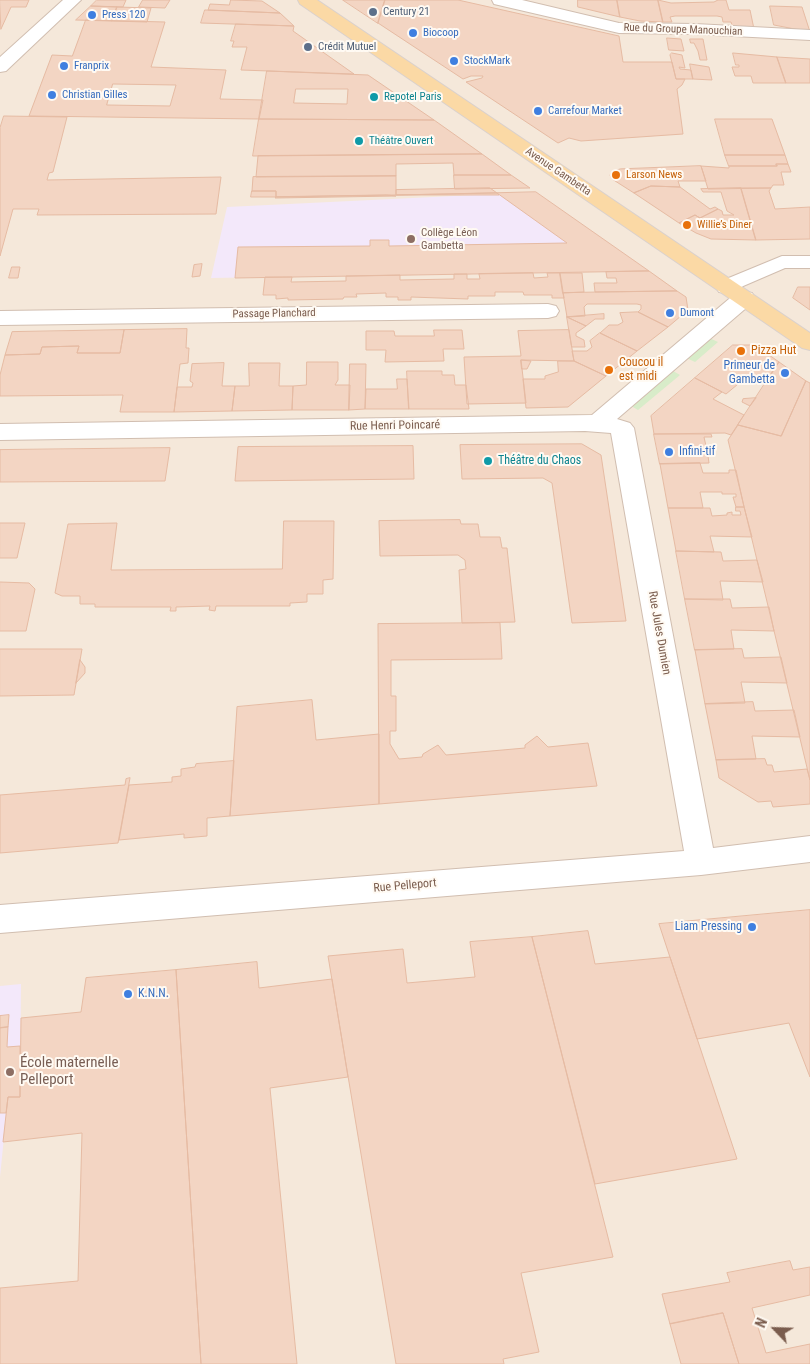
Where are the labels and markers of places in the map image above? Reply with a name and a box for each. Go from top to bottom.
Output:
place label: Century 21 [383,5,430,19]
marker: Century 21 [367,6,379,18]
place label: Press 120 [102,8,145,22]
marker: Press 120 [86,9,98,21]
place label: Biocoop [423,26,459,40]
marker: Biocoop [407,27,419,39]
place label: Crédit Mutuel [318,40,376,54]
marker: Crédit Mutuel [302,41,314,53]
place label: StockMark [464,54,510,68]
marker: StockMark [448,55,460,67]
place label: Franprix [74,59,109,73]
marker: Franprix [58,60,70,72]
place label: Christian Gilles [62,88,128,102]
marker: Christian Gilles [46,89,58,101]
place label: Repotel Paris [384,90,442,104]
marker: Repotel Paris [368,91,380,103]
place label: Carrefour Market [548,104,622,118]
marker: Carrefour Market [532,105,544,117]
place label: Théâtre Ouvert [369,134,433,148]
marker: Théâtre Ouvert [353,135,365,147]
place label: Larson News [626,168,682,182]
marker: Larson News [610,169,622,181]
place label: Willie’s Diner [697,218,752,232]
marker: Willie’s Diner [681,219,693,231]
place label: Collège Léon Gambetta [421,226,477,252]
marker: Collège Léon Gambetta [405,233,417,245]
place label: Dumont [680,306,714,320]
marker: Dumont [664,307,676,319]
place label: Pizza Hut [751,344,796,358]
marker: Pizza Hut [735,345,747,357]
place label: Coucou il est midi [619,356,663,384]
place label: Primeur de Gambetta [723,359,775,387]
marker: Coucou il est midi [603,364,615,376]
marker: Primeur de Gambetta [779,367,791,379]
place label: Infini-tif [679,445,715,459]
marker: Infini-tif [663,446,675,458]
place label: Théâtre du Chaos [498,454,581,468]
marker: Théâtre du Chaos [482,455,494,467]
place label: Liam Pressing [675,920,742,934]
marker: Liam Pressing [746,921,758,933]
place label: K.N.N. [138,987,169,1001]
marker: K.N.N. [122,988,134,1000]
place label: École maternelle Pelleport [20,1054,118,1089]
marker: École maternelle Pelleport [4,1066,16,1078]

